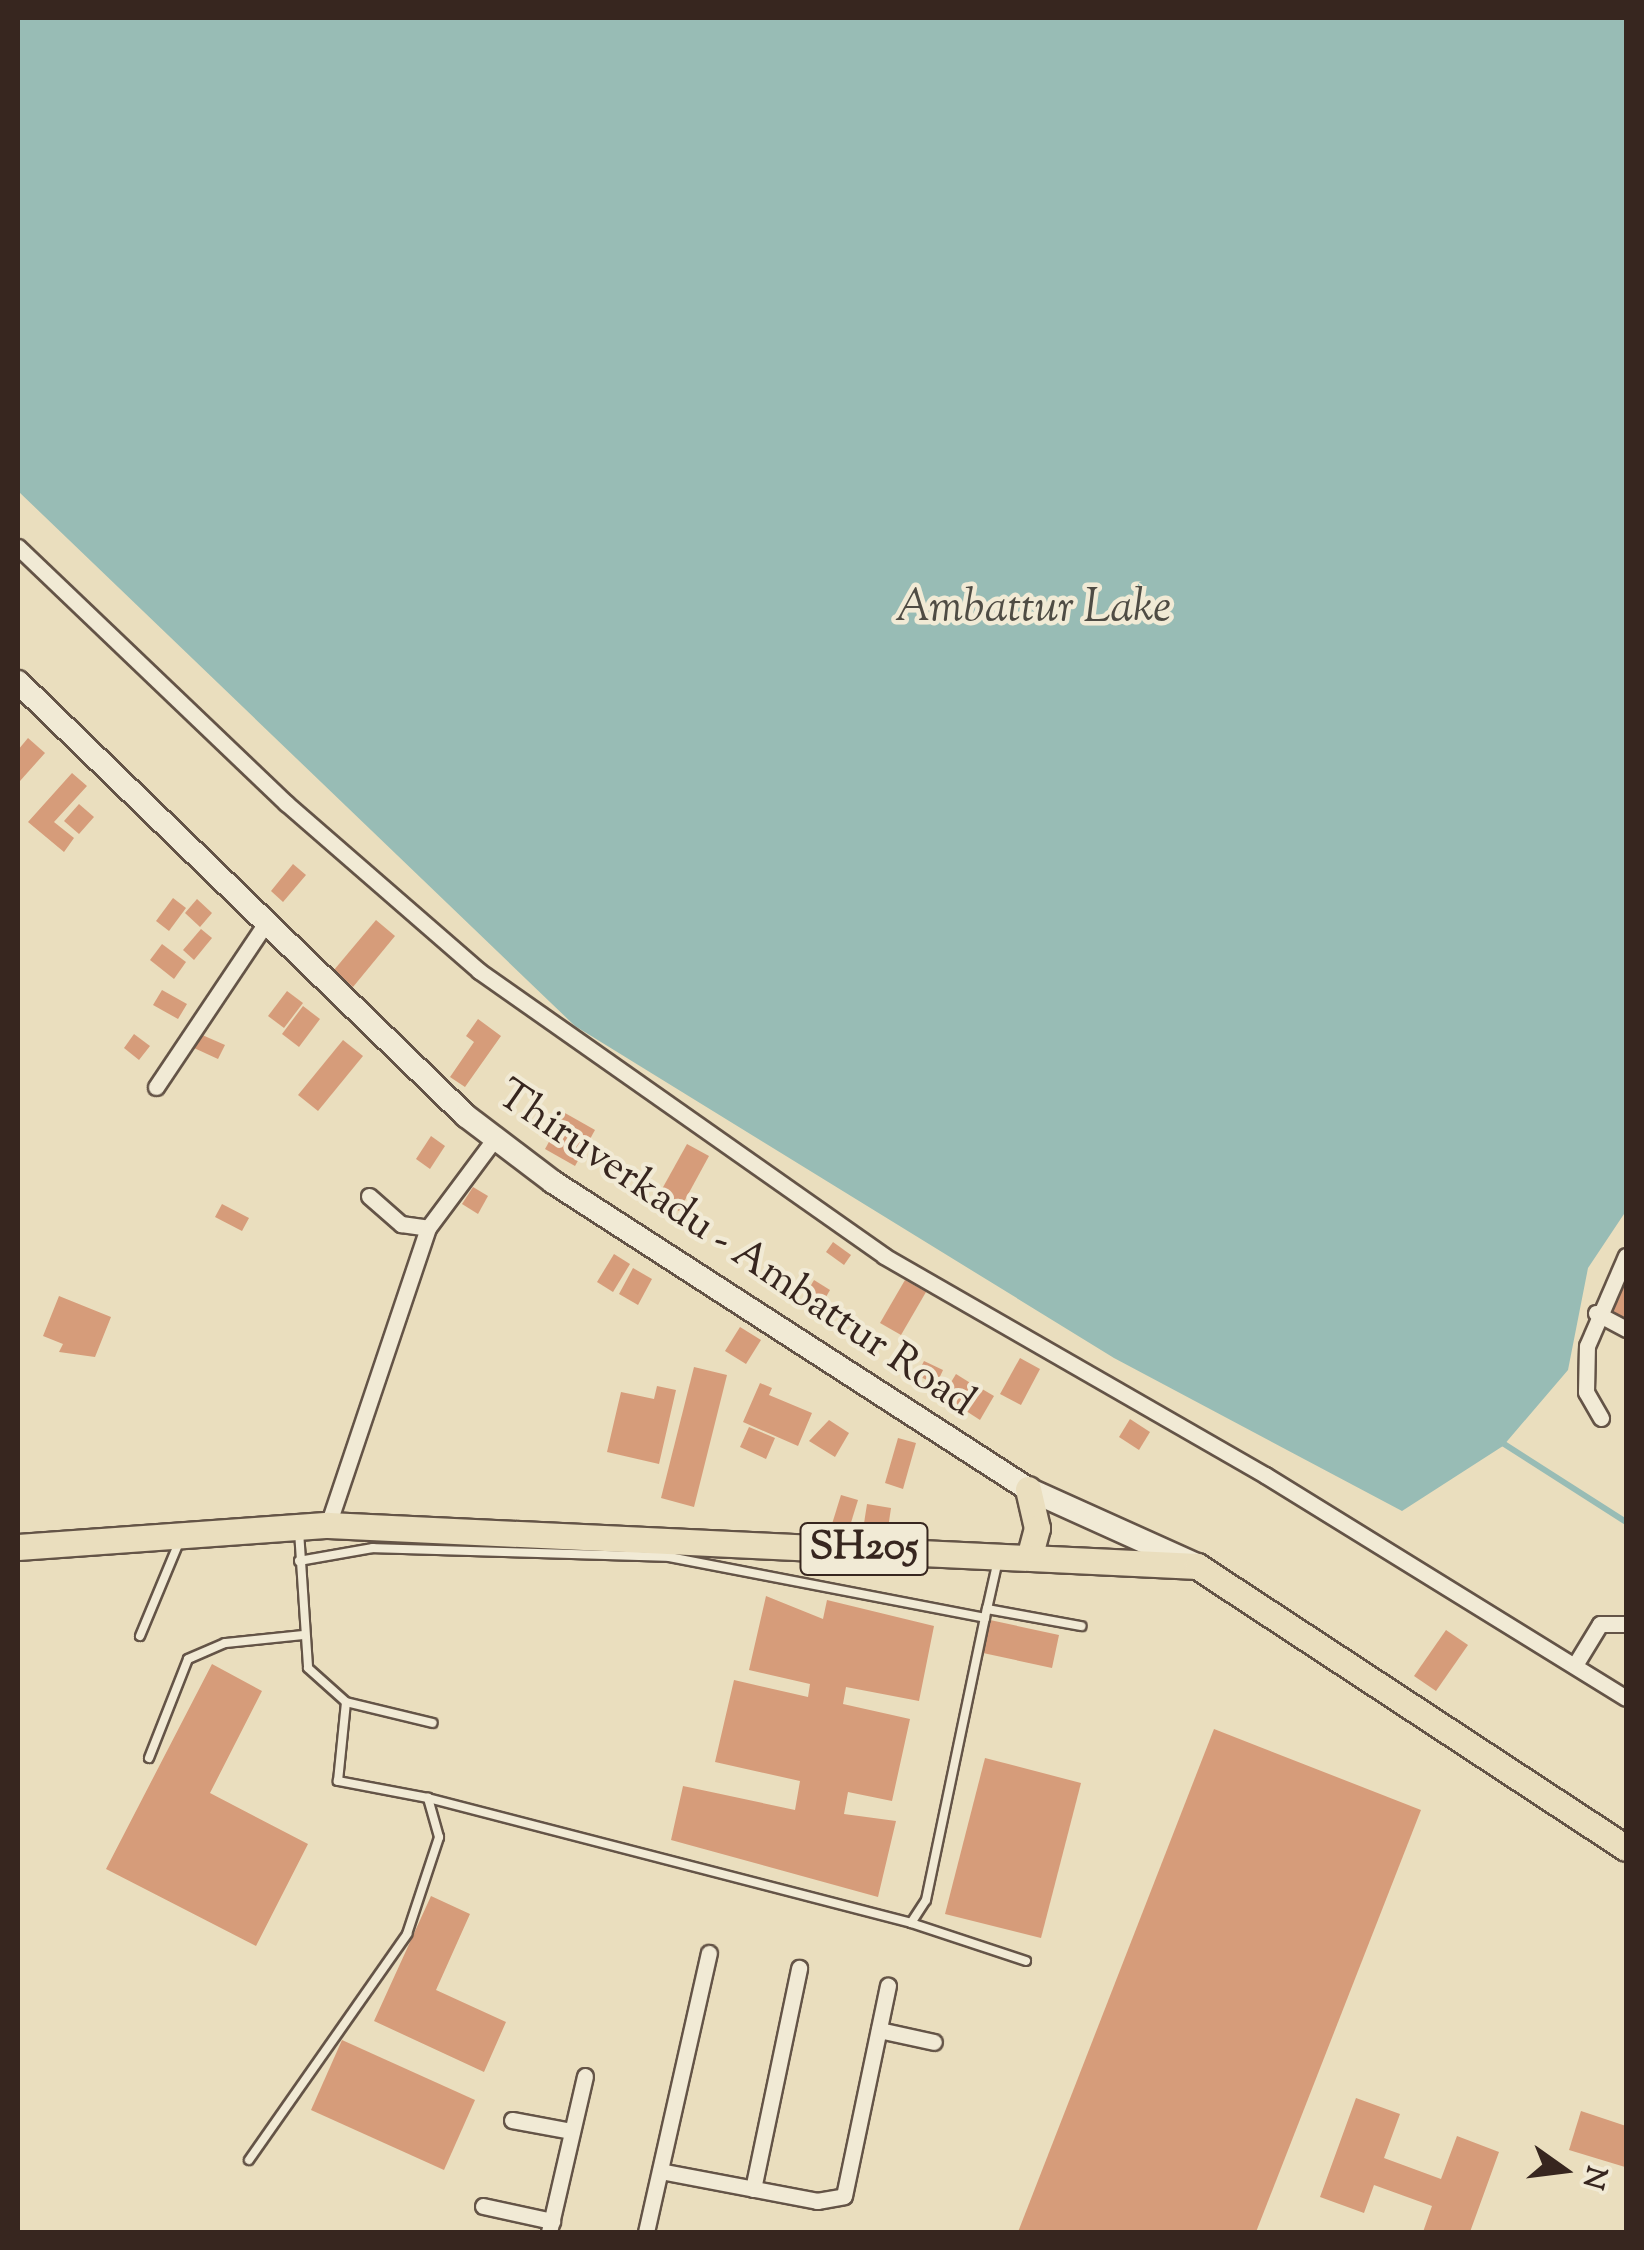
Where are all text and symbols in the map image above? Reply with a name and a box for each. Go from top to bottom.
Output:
water label: Ambattur Lake [895,583,1171,637]
street label: Thiruverkadu - Ambattur Road [487,1071,983,1429]
road number: SH205 [799,1514,929,1584]
north arrow [1514,2120,1614,2220]
text: N [1571,2162,1615,2193]

